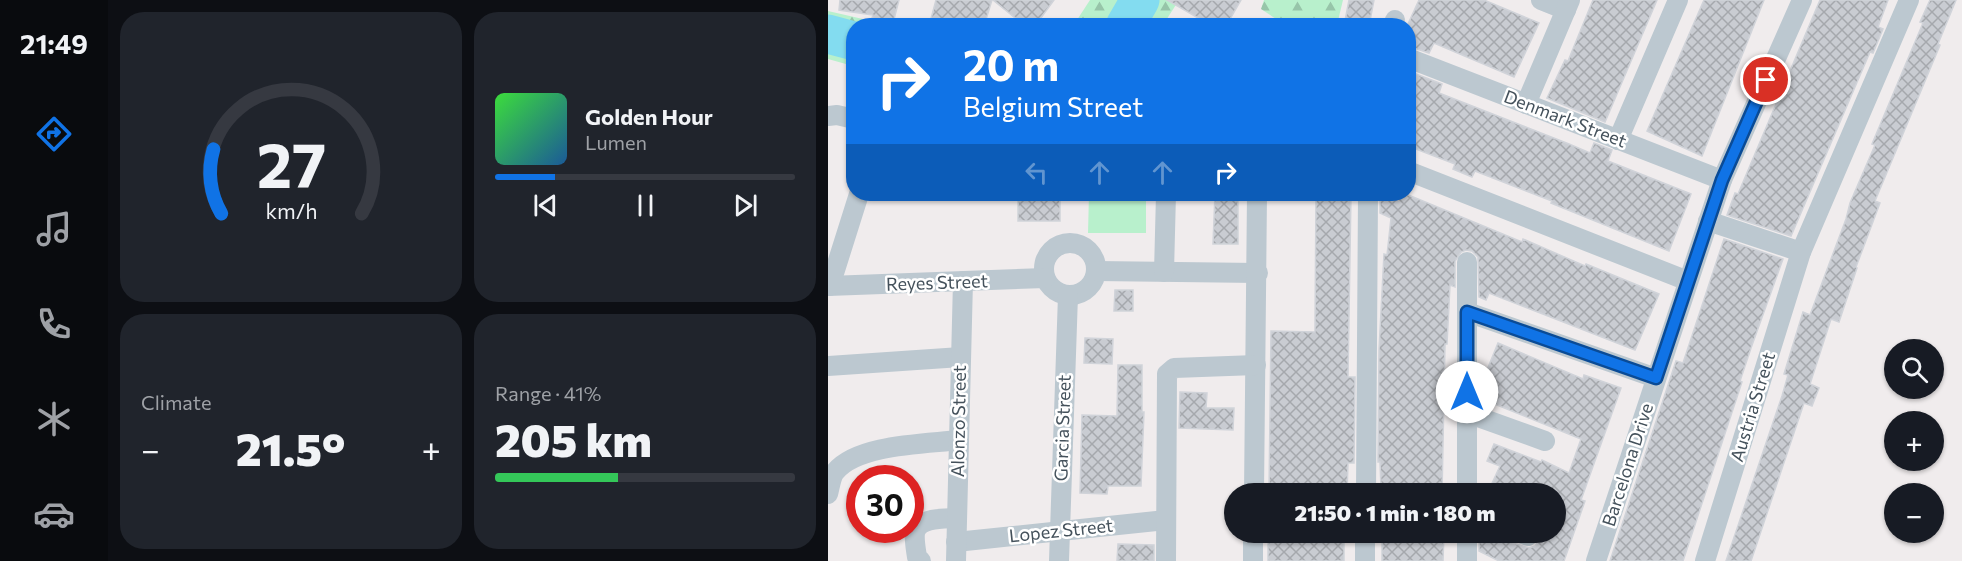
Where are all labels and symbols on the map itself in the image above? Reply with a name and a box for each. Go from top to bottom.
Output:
pin [1740,54,1791,105]
street label: Denmark Street [1501,85,1630,152]
street label: Reyes Street [886,269,988,295]
street label: Austria Street [1725,349,1779,464]
position arrow [1435,360,1499,424]
street label: Alonzo Street [946,365,970,477]
street label: Garcia Street [1049,374,1075,482]
street label: Barcelona Drive [1597,400,1657,529]
speed limit sign: 30 [846,465,924,543]
street label: Lopez Street [1008,514,1114,546]

